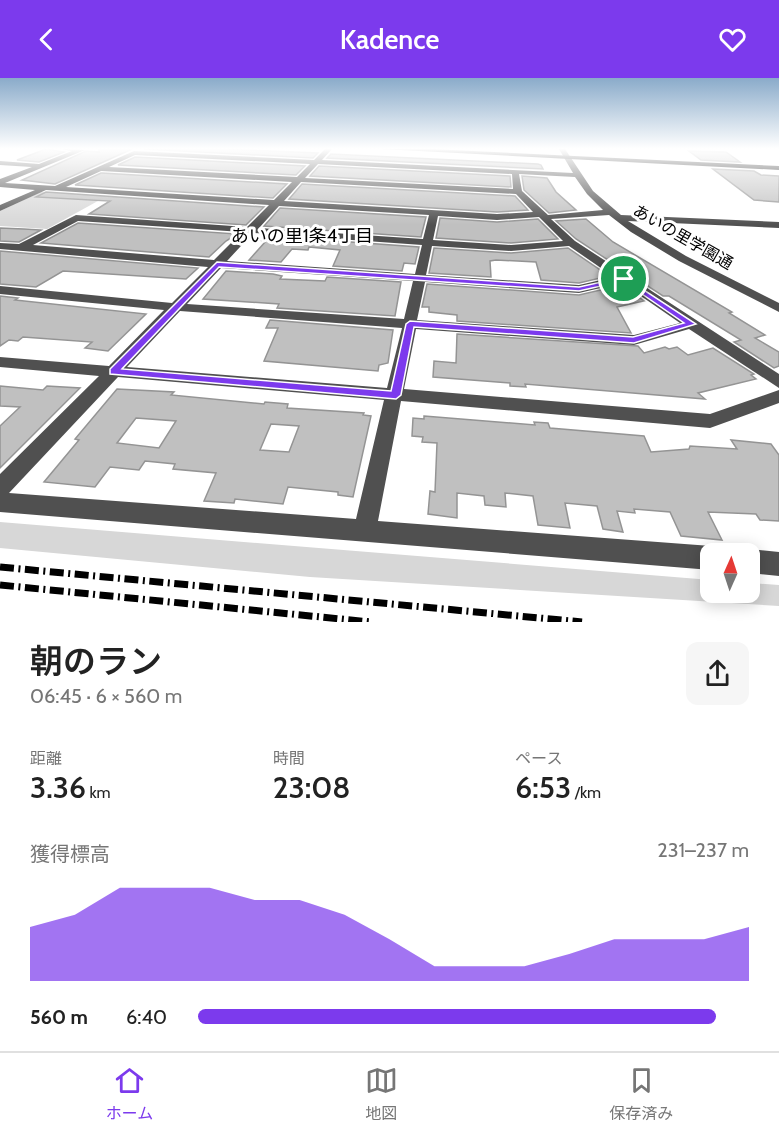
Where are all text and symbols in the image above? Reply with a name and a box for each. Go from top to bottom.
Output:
icon: back [30,23,63,56]
text: Kadence [340,23,439,56]
icon: heart [716,23,749,56]
street label: あいの里学園通 [630,201,736,273]
district label: あいの里1条4丁目 [231,225,373,247]
pin [598,253,649,304]
icon: arrive [607,262,640,295]
north arrow [700,543,760,603]
map controls [700,543,760,603]
text: 朝のラン [30,641,162,681]
button: share [686,642,749,705]
text: 06:45 · 6 × 560 m [30,684,182,708]
text: 距離 [30,749,62,768]
text: 時間 [273,749,305,768]
text: ペース [515,749,563,768]
text: 3.36 [30,769,86,806]
text: 23:08 [273,769,350,806]
text: 6:53 [515,769,571,806]
text: km [86,783,111,802]
text: /km [571,783,601,802]
text: 231–237 m [657,838,749,862]
text: 獲得標高 [30,842,110,866]
text: 560 m [30,1005,88,1029]
text: 6:40 [126,1005,167,1029]
tab: ホーム [106,1064,153,1124]
tab: 地図 [365,1064,398,1124]
tab: 保存済み [609,1064,673,1124]

